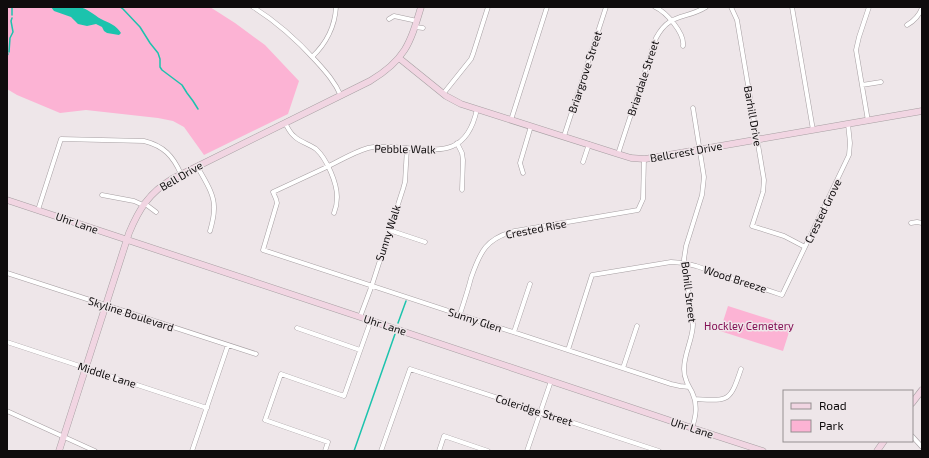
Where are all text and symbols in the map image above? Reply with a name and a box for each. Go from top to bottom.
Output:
street label: Briargrove Street [565,29,604,115]
street label: Briardale Street [624,38,661,117]
street label: Barhill Drive [742,85,765,147]
street label: Bellcrest Drive [649,139,723,164]
street label: Pebble Walk [374,141,436,156]
street label: Bell Drive [157,158,205,193]
street label: Crested Grove [801,176,844,245]
street label: Sunny Walk [372,203,403,263]
street label: Uhr Lane [54,209,100,236]
street label: Crested Rise [504,216,568,241]
street label: Bohill Street [679,261,700,323]
street label: Wood Breeze [702,262,769,295]
street label: Skyline Boulevard [87,294,176,333]
street label: Sunny Glen [447,305,504,334]
street label: Uhr Lane [362,311,408,338]
park label: Hockley Cemetery [704,319,794,332]
street label: Middle Lane [76,359,138,390]
legend [783,390,913,442]
street label: Coleridge Street [494,391,574,428]
text: Road [819,398,847,412]
street label: Uhr Lane [669,414,715,441]
text: Park [819,418,844,432]

